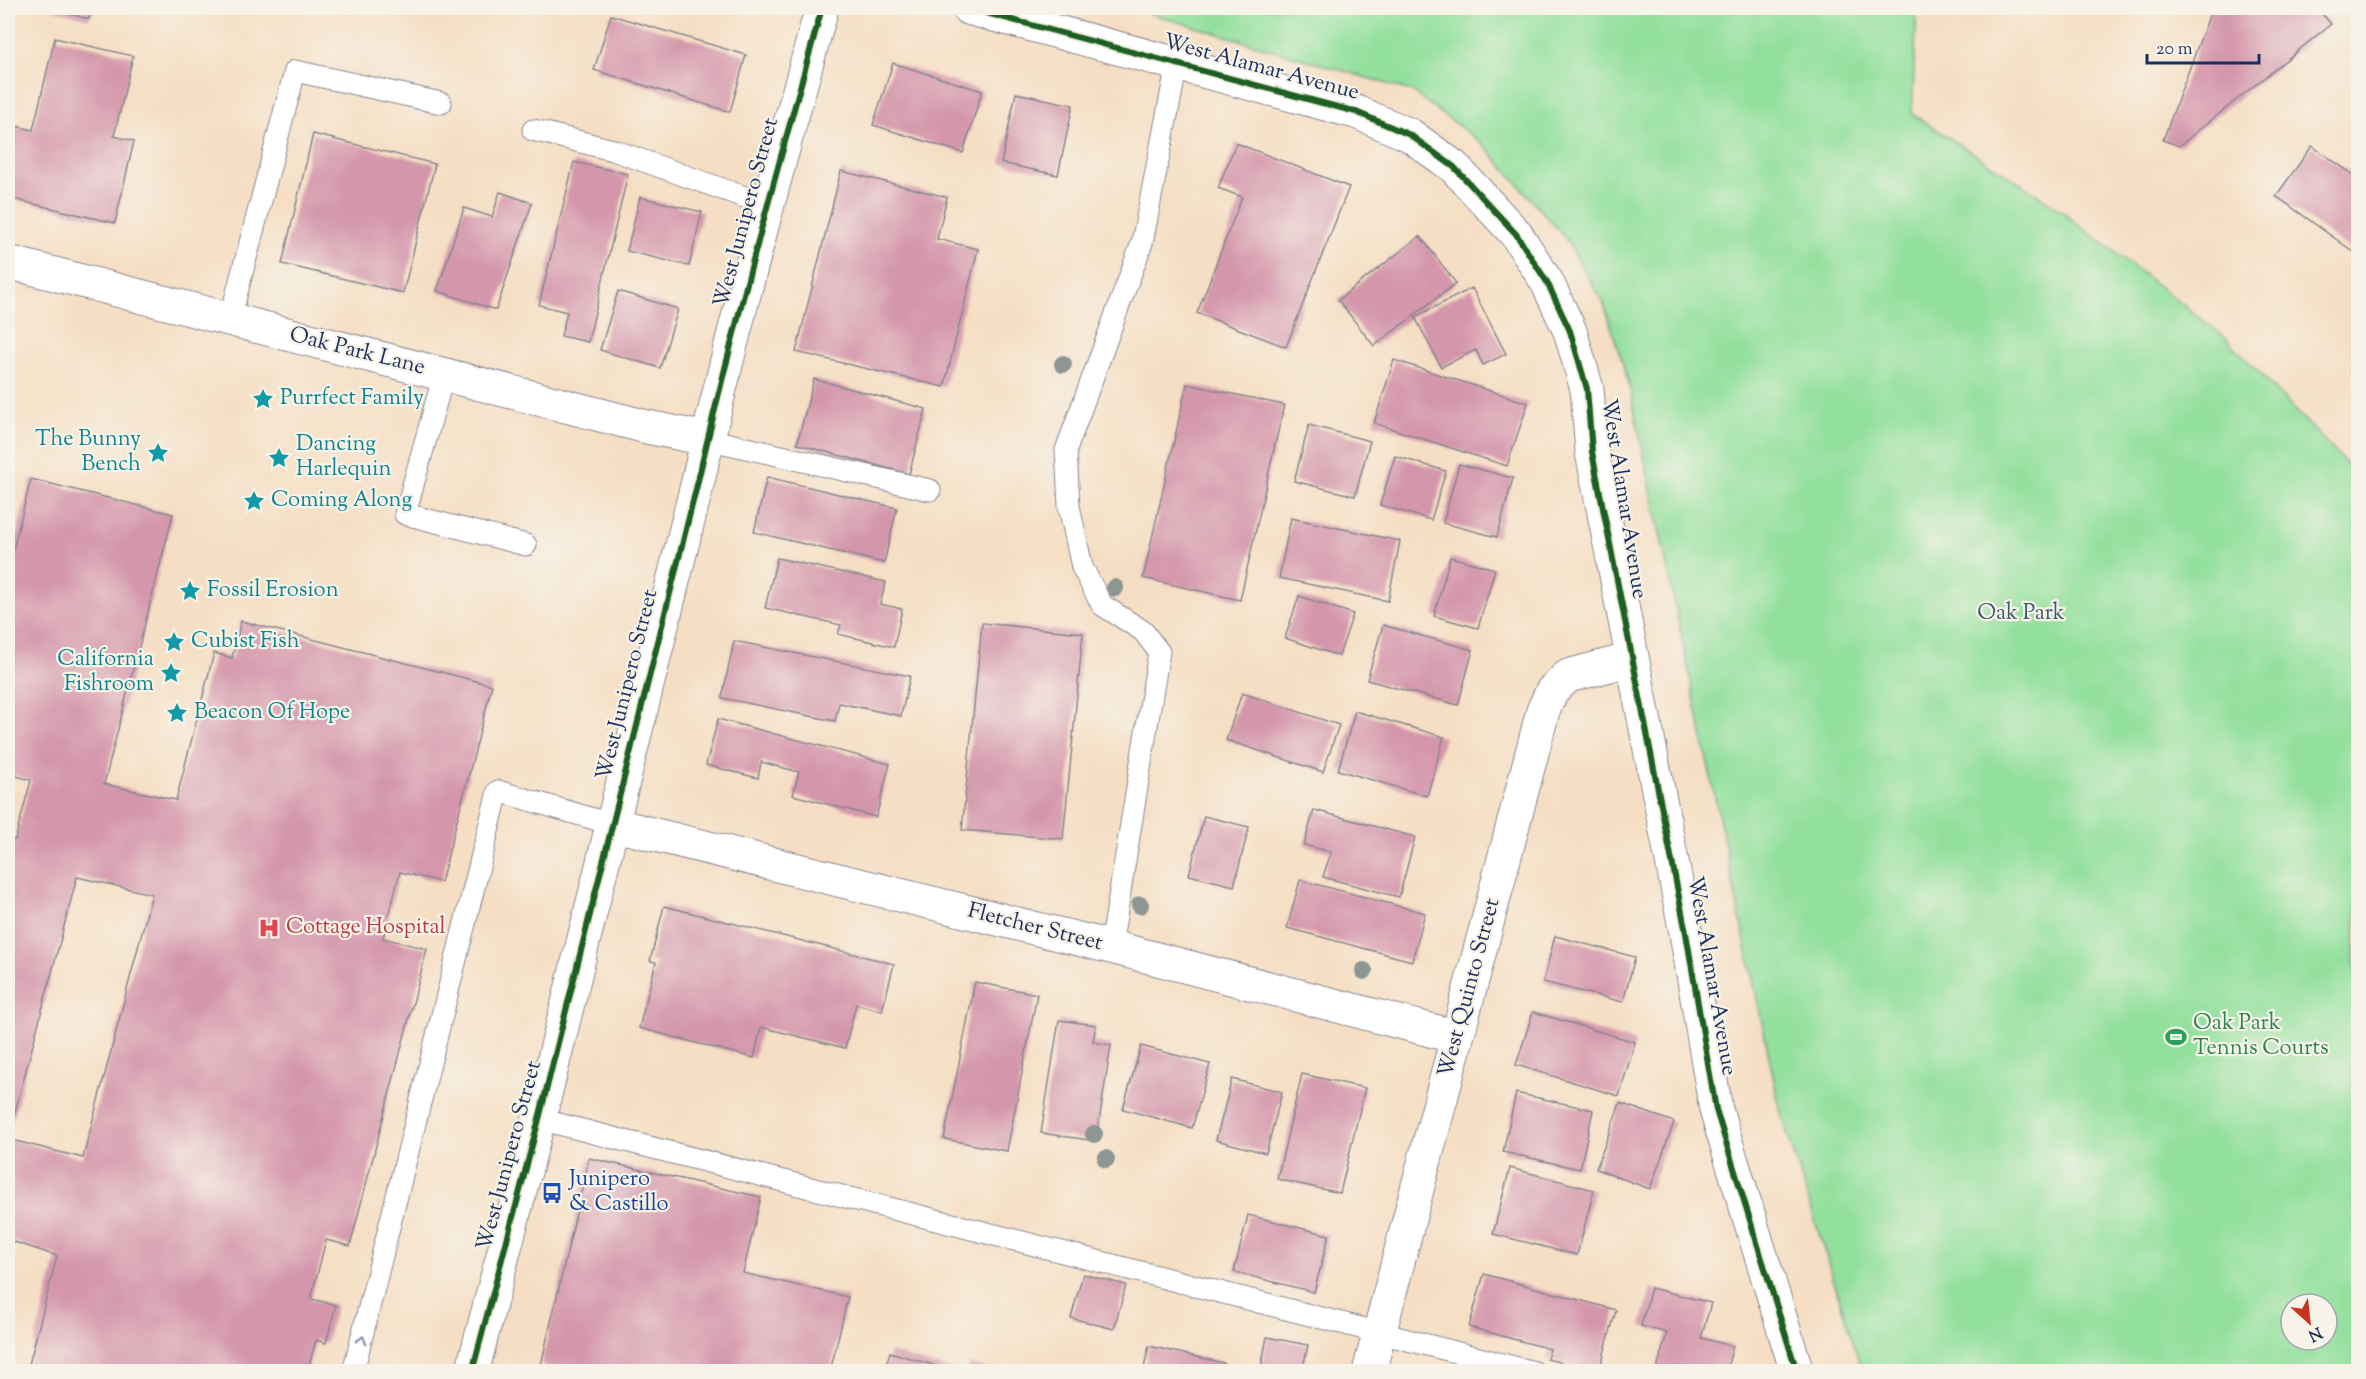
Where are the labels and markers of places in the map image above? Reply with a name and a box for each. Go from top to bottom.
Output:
place label: Purrfect Family [280,383,424,415]
place icon: Purrfect Family [251,387,275,411]
place label: The Bunny Bench [35,424,141,481]
place label: Dancing Harlequin [296,429,392,486]
place icon: The Bunny Bench [146,441,170,465]
place icon: Dancing Harlequin [267,446,291,470]
place label: Coming Along [271,485,412,517]
place icon: Coming Along [242,489,266,513]
place label: Fossil Erosion [207,575,339,607]
place icon: Fossil Erosion [178,579,202,603]
place label: Cubist Fish [191,626,300,658]
place icon: Cubist Fish [162,630,186,654]
place label: California Fishroom [57,644,154,701]
place icon: California Fishroom [159,661,183,685]
place label: Beacon Of Hope [194,697,350,729]
place icon: Beacon Of Hope [165,701,189,725]
place label: Cottage Hospital [286,912,446,944]
hospital icon: Cottage Hospital [257,916,281,940]
place label: Oak Park Tennis Courts [2193,1008,2329,1065]
sports icon: Oak Park Tennis Courts [2164,1025,2188,1049]
place label: Junipero & Castillo [568,1164,669,1221]
bus stop icon: Junipero & Castillo [540,1181,564,1205]

